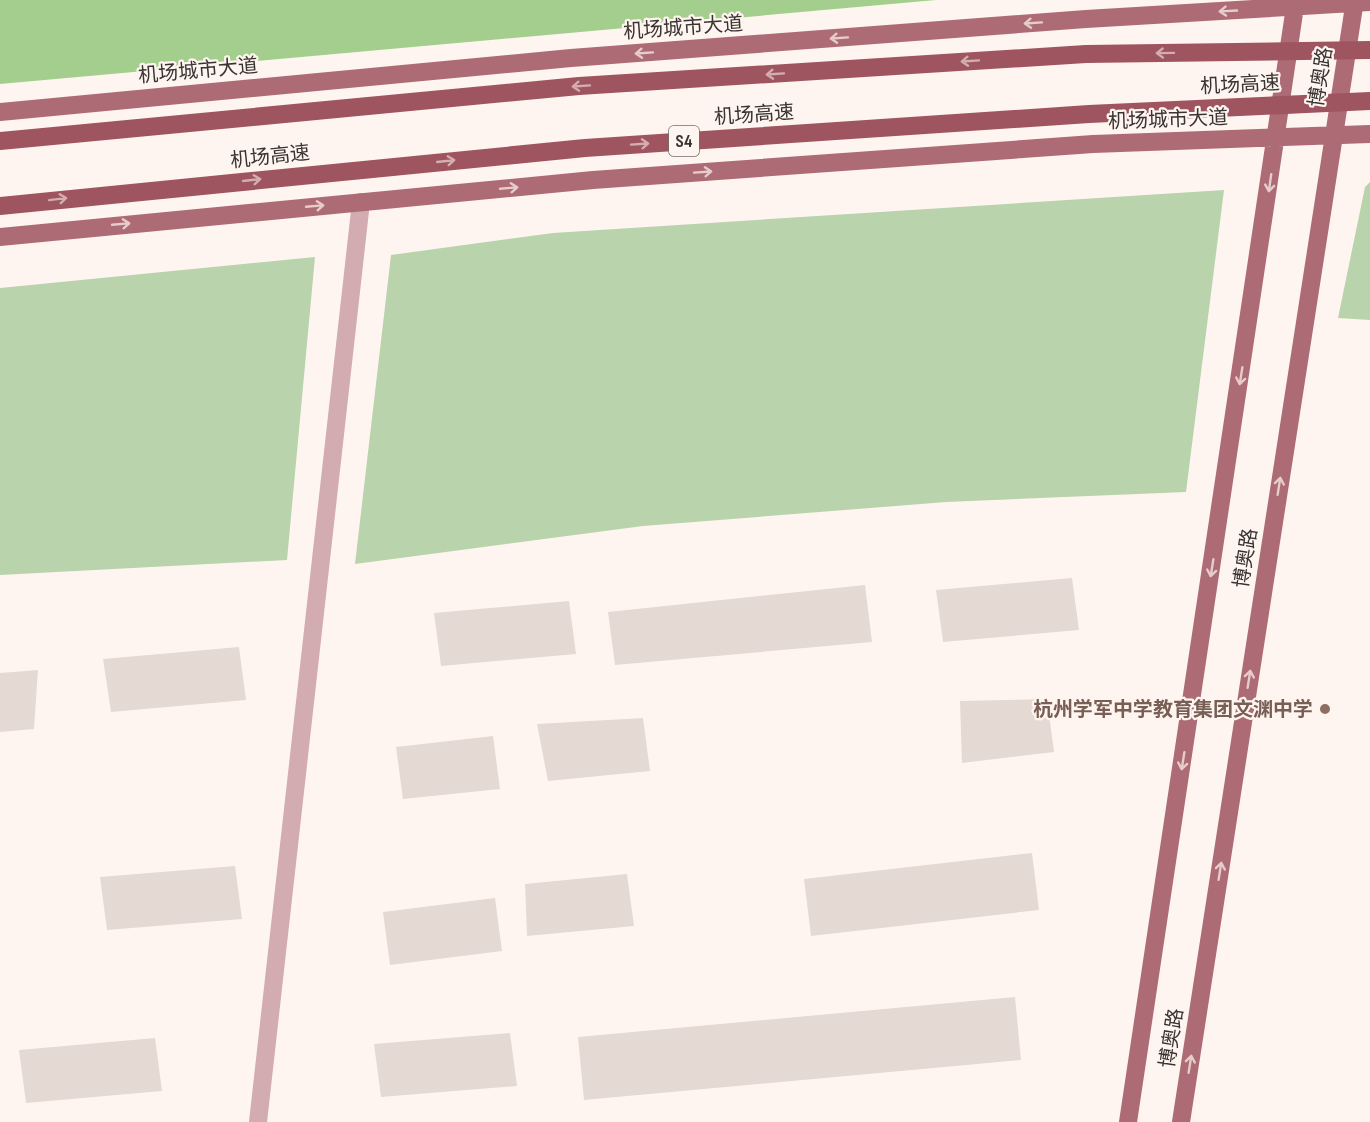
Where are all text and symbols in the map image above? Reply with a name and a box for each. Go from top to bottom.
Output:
one-way arrow [1218,6,1238,17]
street label: 机场城市大道 [622,12,744,44]
one-way arrow [1024,18,1044,29]
one-way arrow [829,33,849,44]
street label: 博奥路 [1304,46,1338,109]
one-way arrow [1155,47,1175,59]
one-way arrow [635,48,655,59]
street label: 机场城市大道 [137,54,259,88]
one-way arrow [960,56,980,67]
one-way arrow [766,68,786,79]
street label: 机场高速 [1199,71,1281,99]
one-way arrow [571,81,591,92]
street label: 机场高速 [713,100,795,130]
street label: 机场城市大道 [1108,106,1228,134]
road number: S4 [669,126,699,156]
one-way arrow [630,138,650,149]
street label: 机场高速 [229,141,311,173]
one-way arrow [436,155,456,166]
one-way arrow [693,166,713,177]
one-way arrow [1265,172,1276,192]
one-way arrow [242,174,262,185]
one-way arrow [499,182,519,193]
one-way arrow [48,193,68,204]
one-way arrow [305,200,324,211]
one-way arrow [110,218,130,229]
one-way arrow [1236,365,1247,385]
one-way arrow [1274,477,1285,496]
street label: 博奥路 [1229,527,1263,590]
one-way arrow [1207,558,1218,578]
one-way arrow [1244,669,1255,689]
place label: 杭州学军中学教育集团文渊中学 [1033,698,1313,722]
marker: 杭州学军中学教育集团文渊中学 [1318,702,1332,716]
one-way arrow [1177,751,1188,770]
one-way arrow [1214,862,1225,882]
street label: 博奥路 [1155,1007,1189,1070]
one-way arrow [1184,1055,1195,1075]

